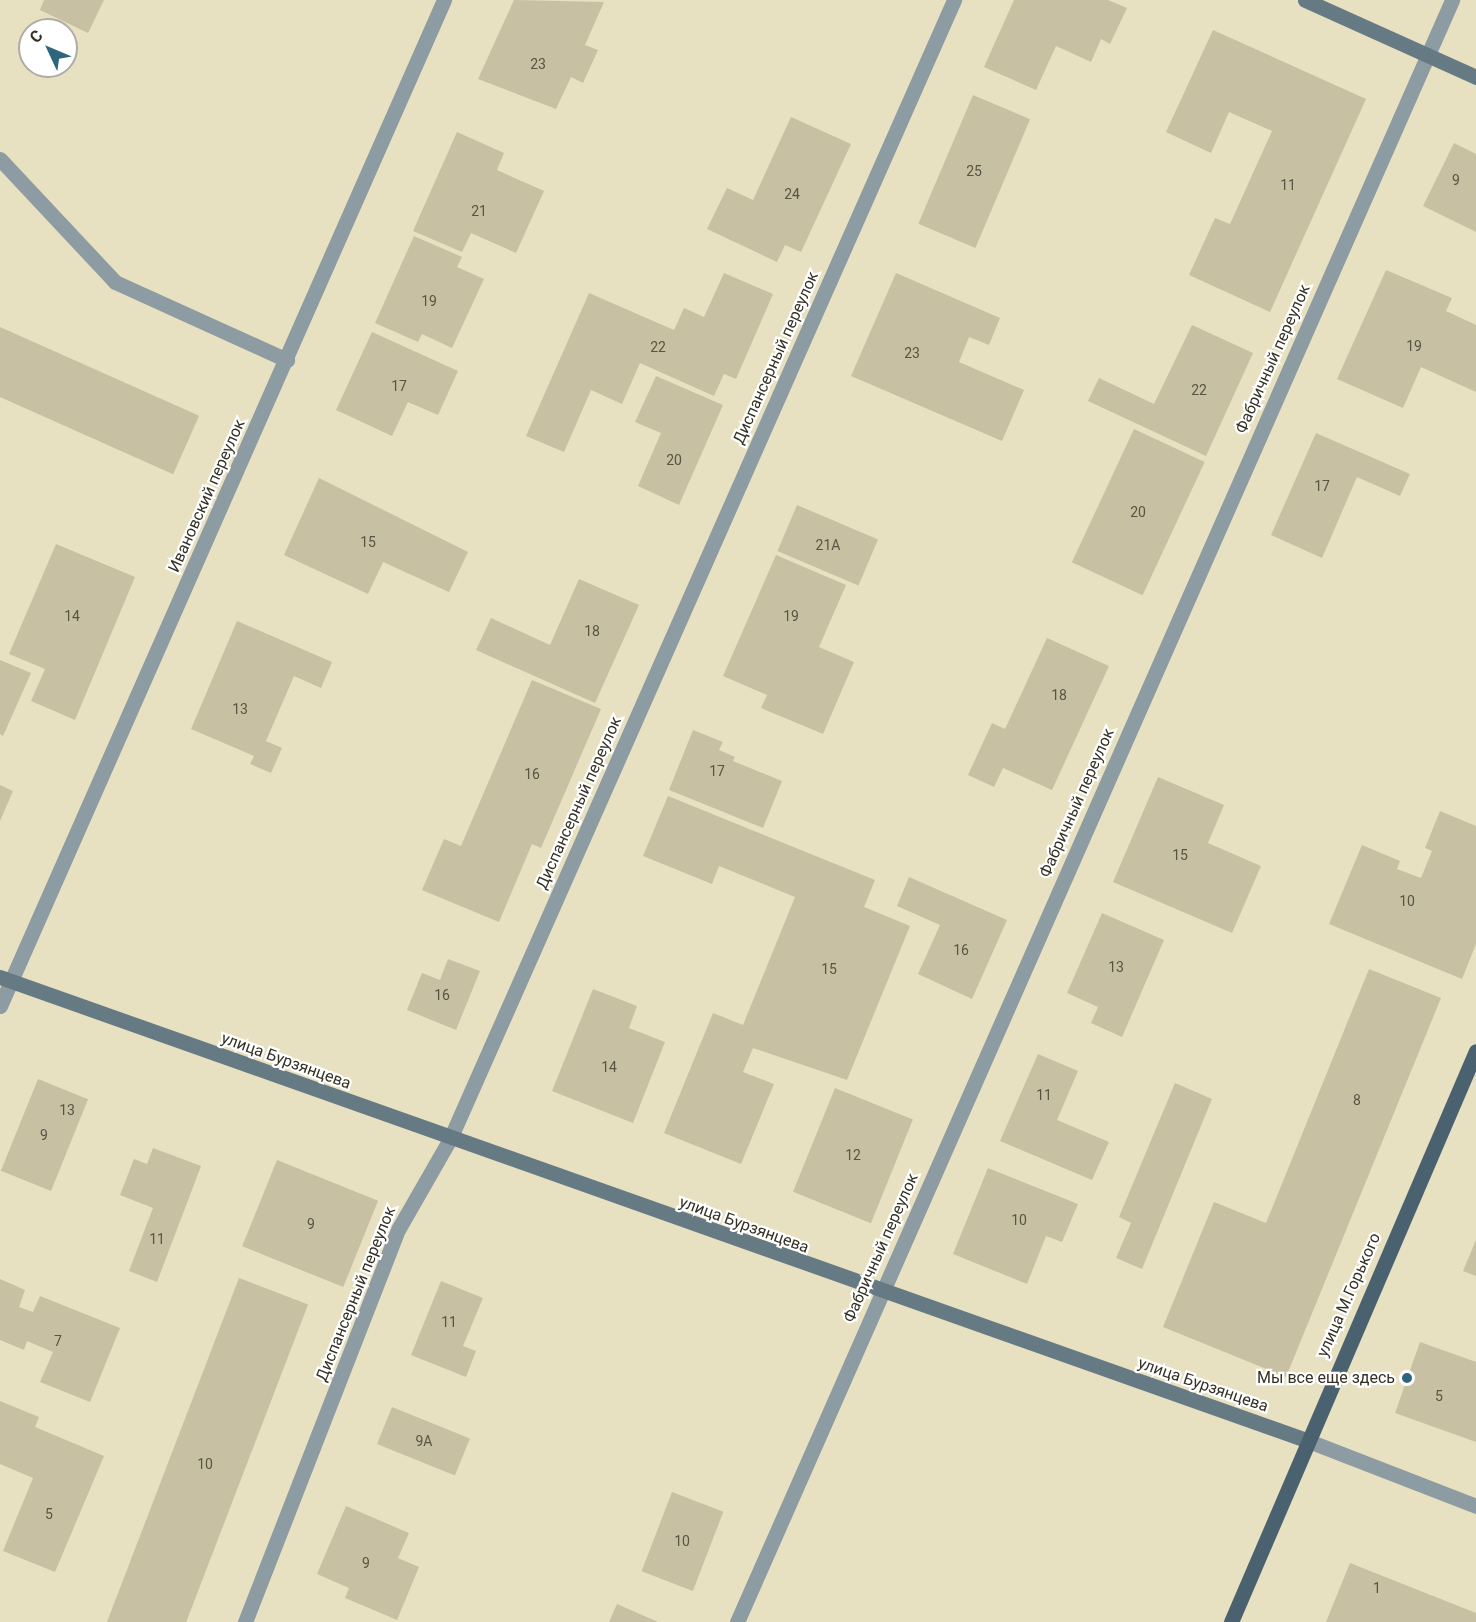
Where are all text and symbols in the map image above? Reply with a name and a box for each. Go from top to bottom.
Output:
north arrow [18,18,78,78]
text: С [26,26,47,47]
house number: 23 [530,56,546,72]
house number: 25 [966,163,982,179]
house number: 9 [1452,172,1460,188]
house number: 11 [1280,177,1296,193]
house number: 24 [784,186,800,202]
house number: 21 [471,203,487,219]
street label: Диспансерный переулок [729,269,823,447]
street label: Фабричный переулок [1232,282,1314,436]
house number: 19 [421,293,437,309]
house number: 19 [1406,338,1422,354]
house number: 22 [650,339,666,355]
house number: 23 [904,345,920,361]
house number: 17 [391,378,407,394]
house number: 22 [1191,382,1207,398]
street label: Ивановский переулок [165,416,249,576]
house number: 20 [666,452,682,468]
house number: 17 [1314,478,1330,494]
house number: 20 [1130,504,1146,520]
house number: 15 [360,534,376,550]
house number: 21А [816,537,840,553]
house number: 14 [64,608,80,624]
house number: 19 [783,608,799,624]
house number: 18 [584,623,600,639]
house number: 18 [1051,687,1067,703]
house number: 13 [232,701,248,717]
street label: Диспансерный переулок [532,714,626,892]
street label: Фабричный переулок [1036,726,1118,880]
house number: 17 [709,763,725,779]
house number: 16 [524,766,540,782]
house number: 15 [1172,847,1188,863]
house number: 10 [1399,893,1415,909]
house number: 16 [953,942,969,958]
house number: 13 [1108,959,1124,975]
house number: 15 [821,961,837,977]
house number: 16 [434,987,450,1003]
street label: улица Бурзянцева [219,1029,353,1093]
house number: 14 [601,1059,617,1075]
house number: 11 [1036,1087,1052,1103]
house number: 8 [1353,1092,1361,1108]
house number: 13 [59,1102,75,1118]
house number: 9 [40,1127,48,1143]
house number: 12 [845,1147,861,1163]
street label: Фабричный переулок [840,1171,922,1325]
street label: улица Бурзянцева [677,1193,811,1257]
street label: Диспансерный переулок [312,1204,400,1384]
house number: 10 [1011,1212,1027,1228]
house number: 9 [307,1216,315,1232]
street label: улица М.Горького [1313,1230,1385,1360]
house number: 11 [149,1231,165,1247]
house number: 11 [441,1314,457,1330]
house number: 7 [54,1333,62,1349]
street label: улица Бурзянцева [1135,1354,1271,1416]
place label: Мы все еще здесь [1257,1368,1395,1388]
marker: Мы все еще здесь [1400,1371,1414,1385]
house number: 5 [1435,1388,1443,1404]
house number: 9А [415,1433,433,1449]
house number: 10 [197,1456,213,1472]
house number: 5 [45,1506,53,1522]
house number: 10 [674,1533,690,1549]
house number: 9 [362,1555,370,1571]
house number: 1 [1373,1580,1381,1596]

